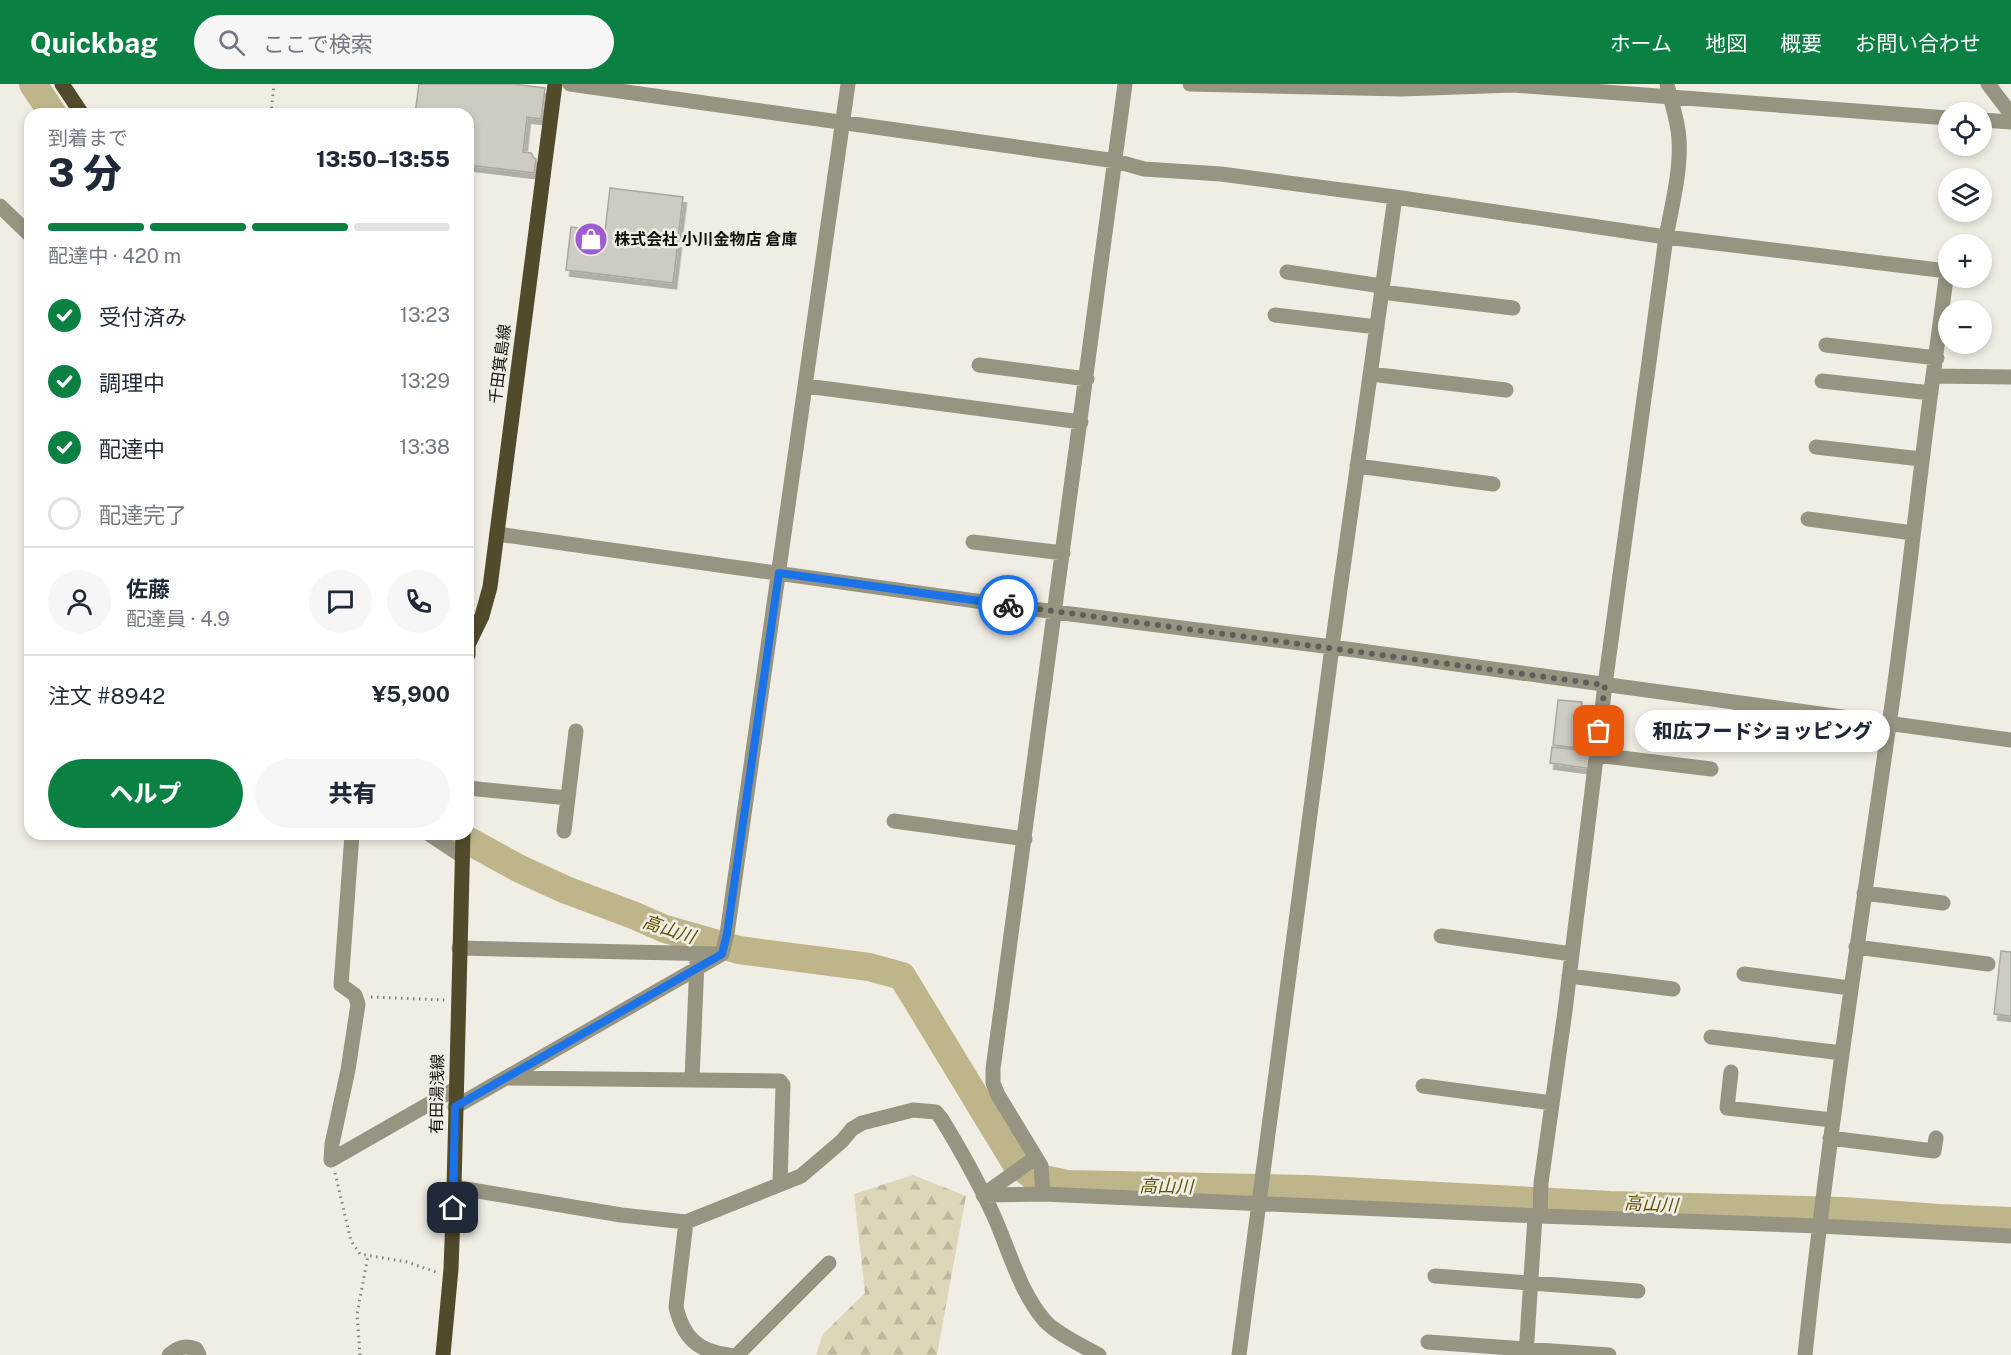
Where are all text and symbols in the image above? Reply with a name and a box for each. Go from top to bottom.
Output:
search box [194,15,614,69]
text: Quickbag [30,26,158,59]
icon: search [215,26,248,59]
text: ここで検索 [263,31,373,57]
text: ホーム [1610,31,1672,56]
text: 地図 [1705,31,1747,56]
text: 概要 [1780,31,1822,56]
text: お問い合わせ [1855,31,1981,56]
map controls [1938,102,1992,354]
button: locate [1938,102,1992,156]
text: 到着まで [48,126,128,150]
text: 13:50–13:55 [316,146,450,172]
text: 3 分 [48,150,122,196]
button: layers [1938,168,1992,222]
shop icon: 株式会社 小川金物店 倉庫 [573,221,609,257]
place label: 株式会社 小川金物店 倉庫 [614,230,797,249]
button: + [1938,234,1992,288]
text: 配達中 · 420 m [48,244,181,268]
icon: check [48,299,81,332]
button: − [1938,300,1992,354]
text: 13:23 [400,303,450,327]
text: 受付済み [99,304,187,330]
street label: 千田箕島線 [486,323,514,405]
icon: check [48,365,81,398]
text: 13:29 [400,369,450,393]
text: 調理中 [99,370,165,396]
icon: check [48,431,81,464]
text: 13:38 [399,435,450,459]
text: 配達中 [99,436,165,462]
text: 配達完了 [99,502,187,528]
button: person [48,570,111,633]
button: chat [309,570,372,633]
button: phone [387,570,450,633]
courier [978,575,1038,635]
text: 佐藤 [126,576,170,602]
icon: bike [992,589,1025,622]
text: 配達員 · 4.9 [126,607,230,631]
text: ¥5,900 [372,681,450,707]
text: 注文 #8942 [48,683,165,709]
pin [1573,705,1624,756]
callout: 和広フードショッピング [1635,710,1890,752]
icon: bag [1582,714,1615,747]
text: 和広フードショッピング [1653,719,1873,743]
button: ヘルプ [48,759,243,828]
button: 共有 [255,759,450,828]
water label: 高山川 [640,911,700,948]
street label: 有田湯浅線 [427,1054,447,1134]
water label: 高山川 [1139,1175,1195,1197]
pin [427,1182,478,1233]
icon: home [436,1191,469,1224]
water label: 高山川 [1623,1192,1681,1216]

